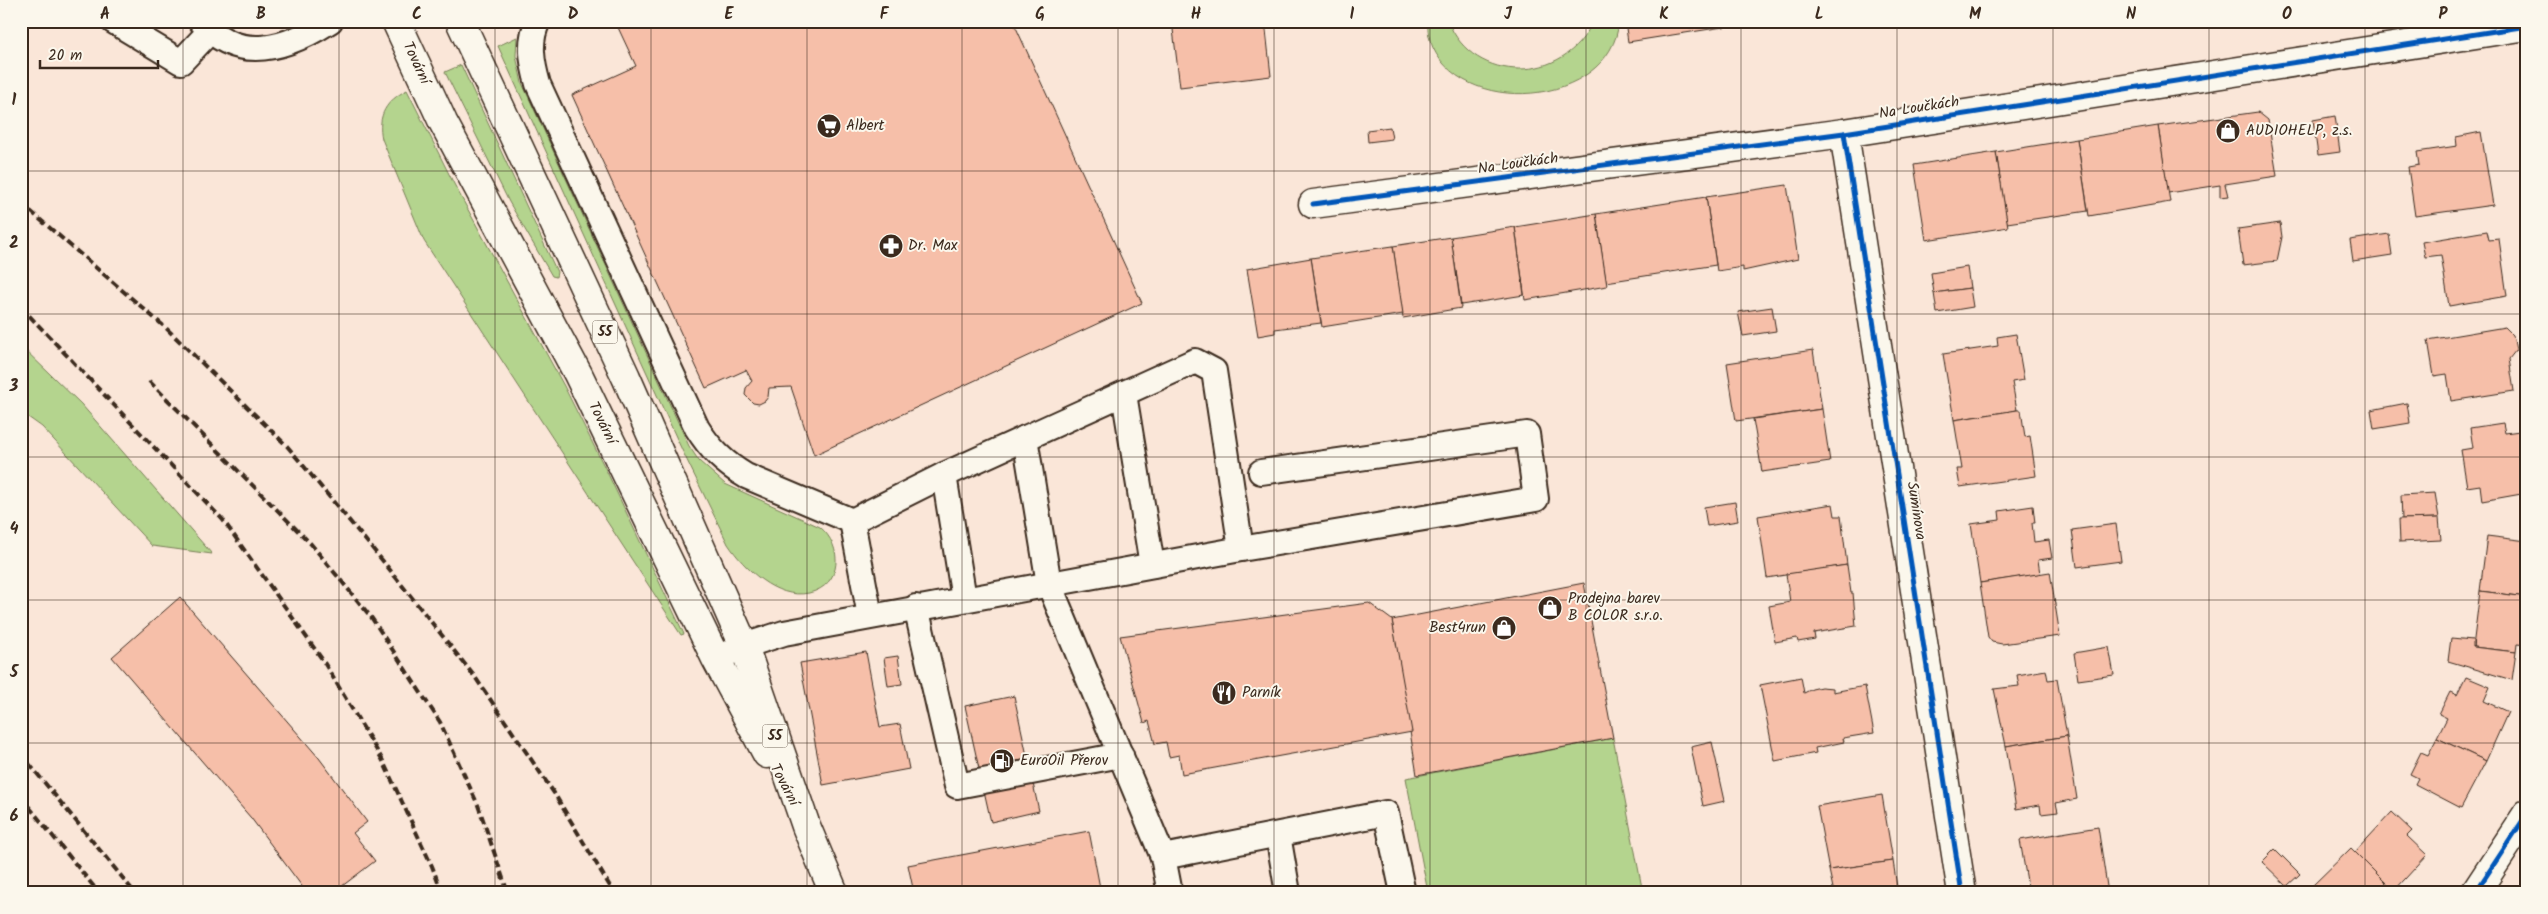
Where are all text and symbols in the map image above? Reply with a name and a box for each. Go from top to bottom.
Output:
text: A [100,2,110,27]
text: B [256,2,266,27]
text: C [412,2,422,27]
text: D [568,2,579,27]
text: E [725,2,735,27]
text: F [880,2,890,27]
text: G [1035,2,1045,27]
text: H [1191,2,1201,27]
text: I [1350,2,1355,27]
text: J [1504,2,1513,27]
text: K [1659,2,1669,27]
text: L [1815,2,1823,27]
text: M [1969,2,1982,27]
text: N [2126,2,2136,27]
text: O [2282,2,2292,27]
text: P [2439,2,2449,27]
scale bar [40,38,158,70]
street label: Tovární [396,38,437,91]
text: 20 m [48,44,82,68]
text: 1 [12,88,17,113]
street label: Na Loučkách [1877,90,1961,126]
supermarket icon: Albert [816,113,842,139]
place label: Albert [846,114,884,138]
shop icon: AUDIOHELP, z.s. [2215,118,2241,144]
place label: AUDIOHELP, z.s. [2246,119,2352,143]
street label: Na Loučkách [1476,146,1560,182]
text: 2 [9,231,19,256]
pharmacy icon: Dr. Max [878,233,904,259]
place label: Dr. Max [908,234,958,258]
road number: 55 [592,321,618,344]
text: 3 [9,374,19,399]
street label: Tovární [581,398,624,451]
street label: Sumínova [1900,480,1932,542]
text: 4 [10,517,19,542]
place label: Prodejna barev B COLOR s.r.o. [1568,587,1663,628]
shop icon: Prodejna barev B COLOR s.r.o. [1537,595,1563,621]
shop icon: Best4run [1491,615,1517,641]
place label: Best4run [1429,616,1486,640]
text: 5 [9,660,20,685]
restaurant icon: Parník [1211,680,1237,706]
place label: Parník [1242,681,1282,705]
road number: 55 [762,724,788,748]
fuel station icon: EuroOil Přerov [989,748,1015,774]
place label: EuroOil Přerov [1020,749,1109,773]
street label: Tovární [763,760,806,813]
text: 6 [10,804,19,829]

